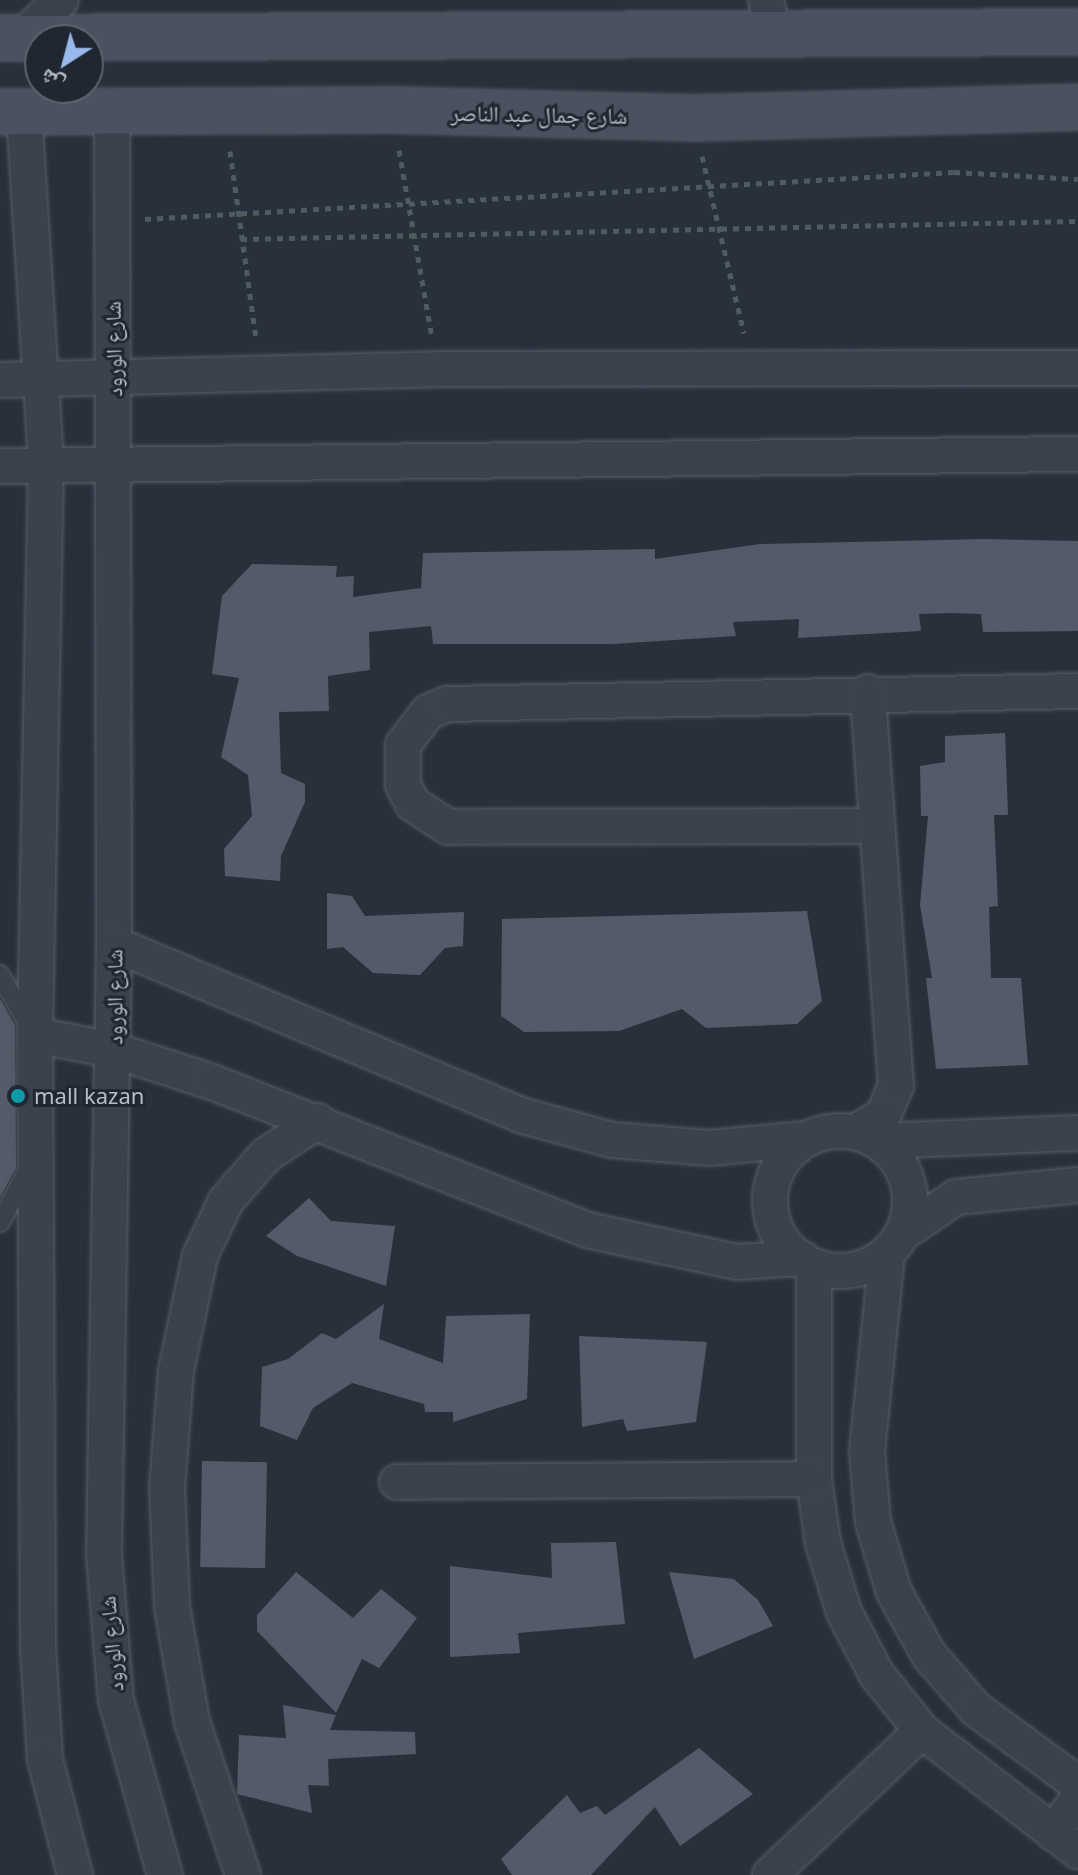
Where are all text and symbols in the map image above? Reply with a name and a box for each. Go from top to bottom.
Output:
north arrow [24,24,104,104]
text: ش [33,63,69,101]
street label: شارع جمال عبد الناصر [450,99,628,129]
street label: شارع الورود [99,301,127,397]
street label: شارع الورود [101,949,127,1045]
place label: mall kazan [34,1083,144,1109]
marker: mall kazan [9,1087,27,1105]
street label: شارع الورود [94,1595,128,1693]

